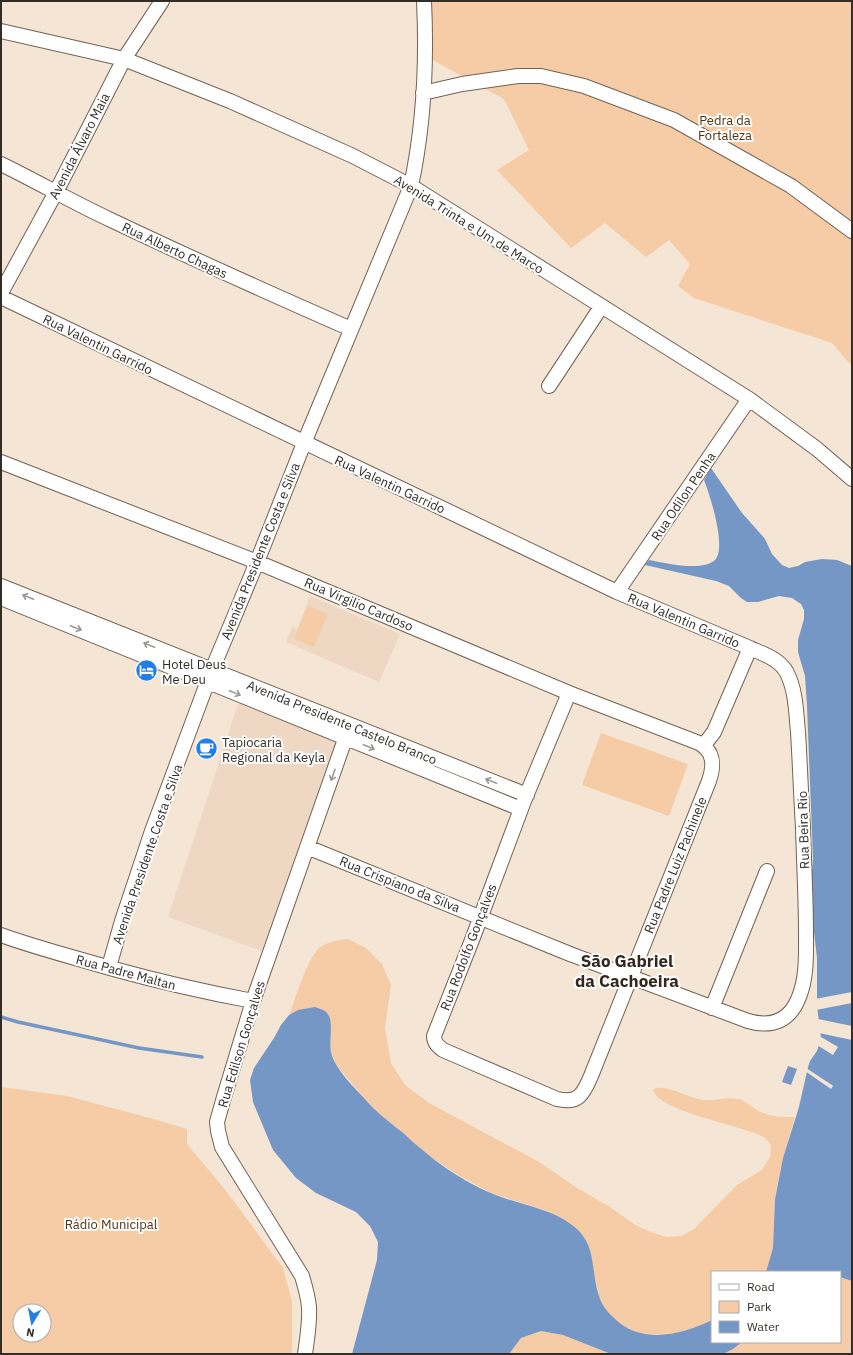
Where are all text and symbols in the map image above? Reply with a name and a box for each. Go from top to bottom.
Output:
street label: Avenida Álvaro Maia [45,90,114,202]
park label: Pedra da Fortaleza [698,112,752,144]
street label: Avenida Trinta e Um de Marco [391,171,547,278]
street label: Rua Alberto Chagas [119,219,230,282]
street label: Rua Valentin Garrido [40,310,155,378]
street label: Rua Odilon Penha [647,449,719,544]
street label: Rua Valentin Garrido [332,451,448,518]
street label: Avenida Presidente Costa e Silva [217,460,304,642]
street label: Rua Virgilio Cardoso [302,574,416,635]
street label: Rua Valentin Garrido [625,589,742,652]
one-way arrow [22,592,34,600]
one-way arrow [70,625,82,633]
one-way arrow [143,640,155,648]
place label: Hotel Deus Me Deu [162,656,226,688]
hotel icon: Hotel Deus Me Deu [134,658,160,684]
street label: Avenida Presidente Castelo Branco [244,676,439,768]
one-way arrow [229,690,241,698]
place label: Tapiocaria Regional da Keyla [222,734,325,766]
cafe icon: Tapiocaria Regional da Keyla [193,736,219,762]
one-way arrow [362,744,374,752]
street label: Avenida Presidente Costa e Silva [109,762,186,946]
one-way arrow [328,768,336,780]
one-way arrow [485,776,497,784]
street label: Rua Beira Rio [794,791,813,869]
street label: Rua Padre Luiz Pachinele [640,794,711,936]
street label: Rua Crispiano da Silva [337,852,463,916]
street label: Rua Rodolfo Gonçalves [436,881,500,1013]
district label: São Gabriel da Cachoeira [575,950,679,992]
street label: Rua Padre Maltan [74,951,178,994]
street label: Rua Edilson Gonçalves [214,979,269,1110]
park label: Rádio Municipal [65,1216,158,1233]
legend [711,1271,841,1343]
text: Road [747,1279,775,1294]
text: Park [747,1299,772,1314]
north arrow [12,1303,52,1343]
text: Water [747,1319,780,1334]
text: N [25,1325,35,1340]

